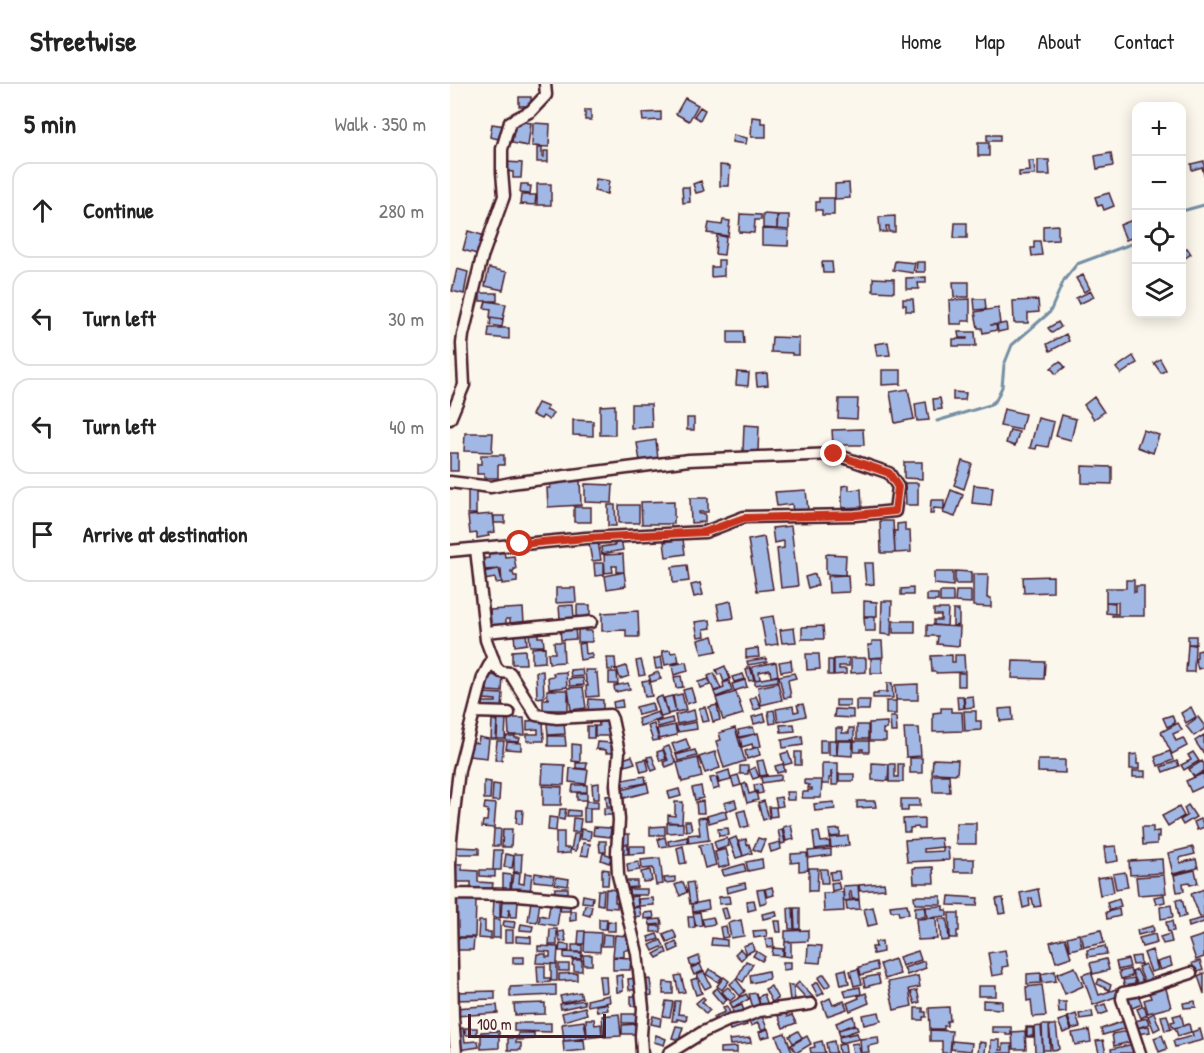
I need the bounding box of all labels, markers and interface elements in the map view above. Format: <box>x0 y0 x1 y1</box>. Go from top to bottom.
text: Streetwise <box>30 22 136 60</box>
text: Home <box>901 27 942 56</box>
text: Map <box>975 27 1005 56</box>
text: About <box>1038 27 1081 56</box>
text: Contact <box>1114 27 1174 56</box>
map controls <box>1132 102 1186 318</box>
button: + <box>1132 102 1186 156</box>
text: 5 min <box>24 106 76 141</box>
text: Walk · 350 m <box>334 110 426 137</box>
button: − <box>1132 156 1186 210</box>
icon: ahead <box>26 194 59 227</box>
text: Continue <box>83 195 154 225</box>
text: 280 m <box>379 197 424 224</box>
button: locate <box>1132 210 1186 264</box>
button: layers <box>1132 264 1186 318</box>
icon: left <box>26 302 59 335</box>
text: Turn left <box>83 303 156 333</box>
text: 30 m <box>388 305 424 332</box>
icon: left <box>26 410 59 443</box>
text: Turn left <box>83 411 156 441</box>
text: 40 m <box>389 413 424 440</box>
route end <box>820 440 846 466</box>
icon: arrive <box>26 518 59 551</box>
text: Arrive at destination <box>83 519 248 549</box>
route start <box>506 530 532 556</box>
scale bar <box>468 1011 606 1038</box>
text: 100 m <box>477 1013 512 1035</box>

